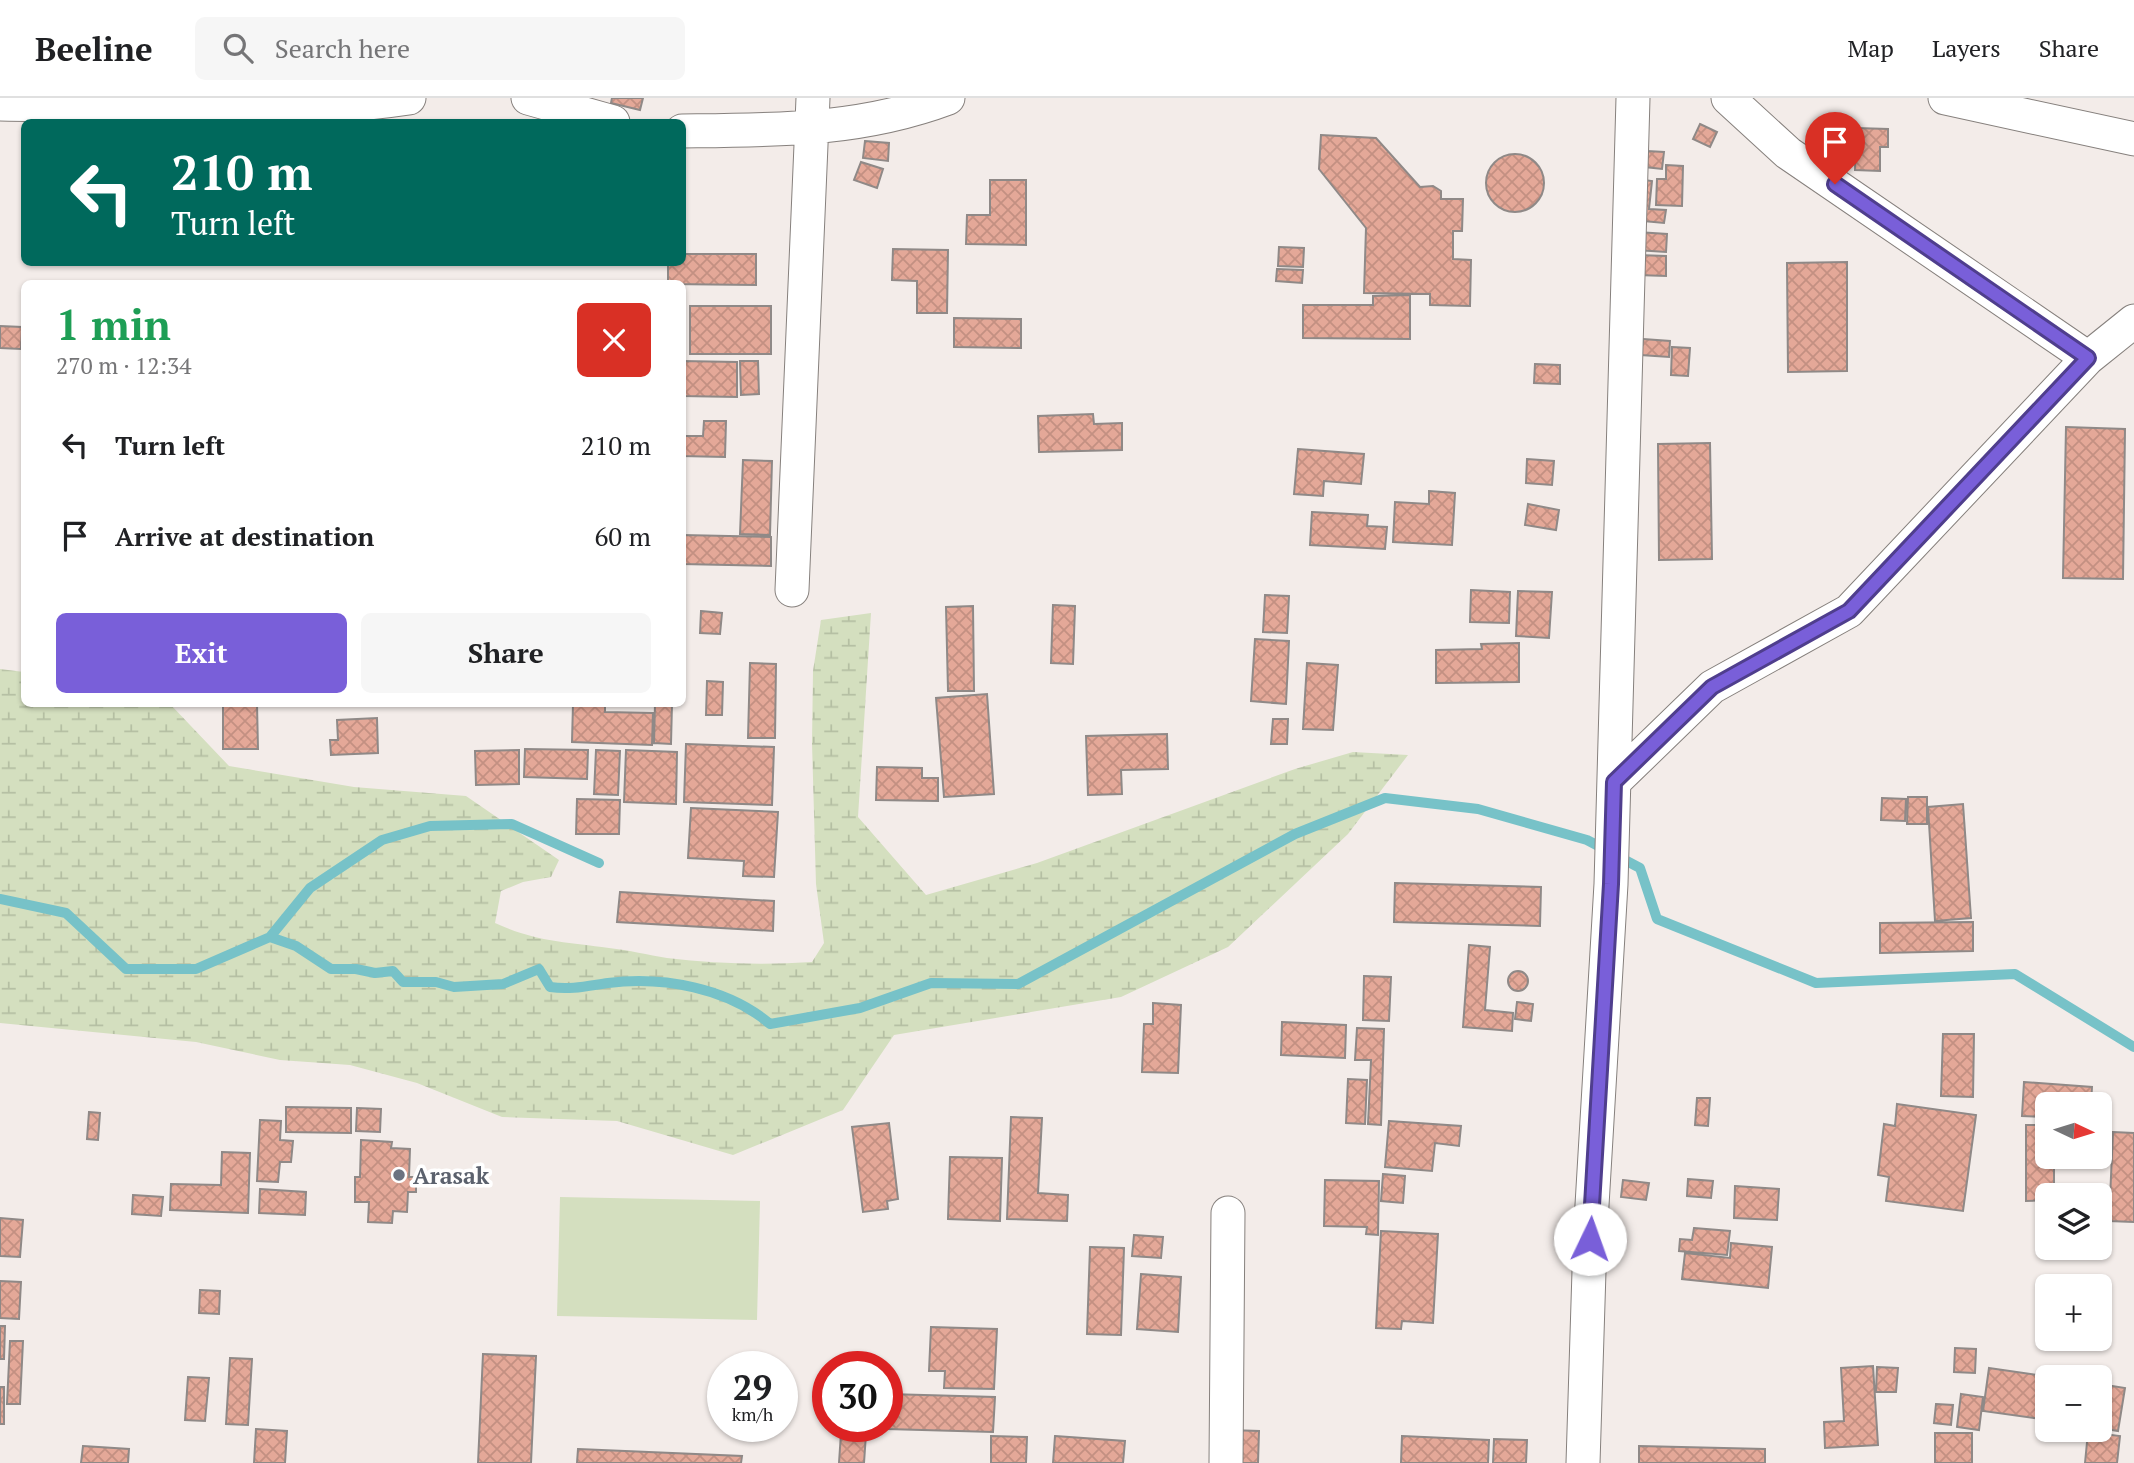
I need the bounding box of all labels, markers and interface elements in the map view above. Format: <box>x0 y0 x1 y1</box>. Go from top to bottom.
search box <box>195 17 685 80</box>
text: Beeline <box>35 27 153 70</box>
icon: search <box>219 29 257 67</box>
text: Search here <box>275 31 410 65</box>
text: Map <box>1847 32 1894 64</box>
text: Layers <box>1932 32 2001 64</box>
text: Share <box>2039 32 2099 64</box>
pin <box>1805 112 1865 184</box>
icon: arrive <box>1816 123 1854 161</box>
text: 210 m <box>171 139 313 204</box>
icon: left <box>56 147 147 238</box>
text: Turn left <box>171 202 295 244</box>
text: 1 min <box>56 296 171 352</box>
button: close <box>577 303 651 377</box>
text: 270 m · 12:34 <box>56 350 191 381</box>
icon: left <box>56 426 94 464</box>
text: Turn left <box>115 428 225 462</box>
text: 210 m <box>581 428 651 462</box>
icon: arrive <box>56 517 94 555</box>
text: Arrive at destination <box>115 519 374 553</box>
text: 60 m <box>595 519 651 553</box>
button: Exit <box>56 613 347 693</box>
button: Share <box>361 613 651 693</box>
north arrow <box>2035 1092 2112 1169</box>
map controls <box>2035 1092 2112 1442</box>
place label: Arasak <box>413 1160 490 1191</box>
marker: Arasak <box>391 1167 407 1183</box>
button: layers <box>2035 1183 2112 1260</box>
position arrow <box>1553 1202 1627 1276</box>
button: + <box>2035 1274 2112 1351</box>
speed limit sign: 30 <box>812 1351 903 1442</box>
text: 29 <box>733 1364 772 1410</box>
button: − <box>2035 1365 2112 1442</box>
text: km/h <box>732 1402 773 1426</box>

